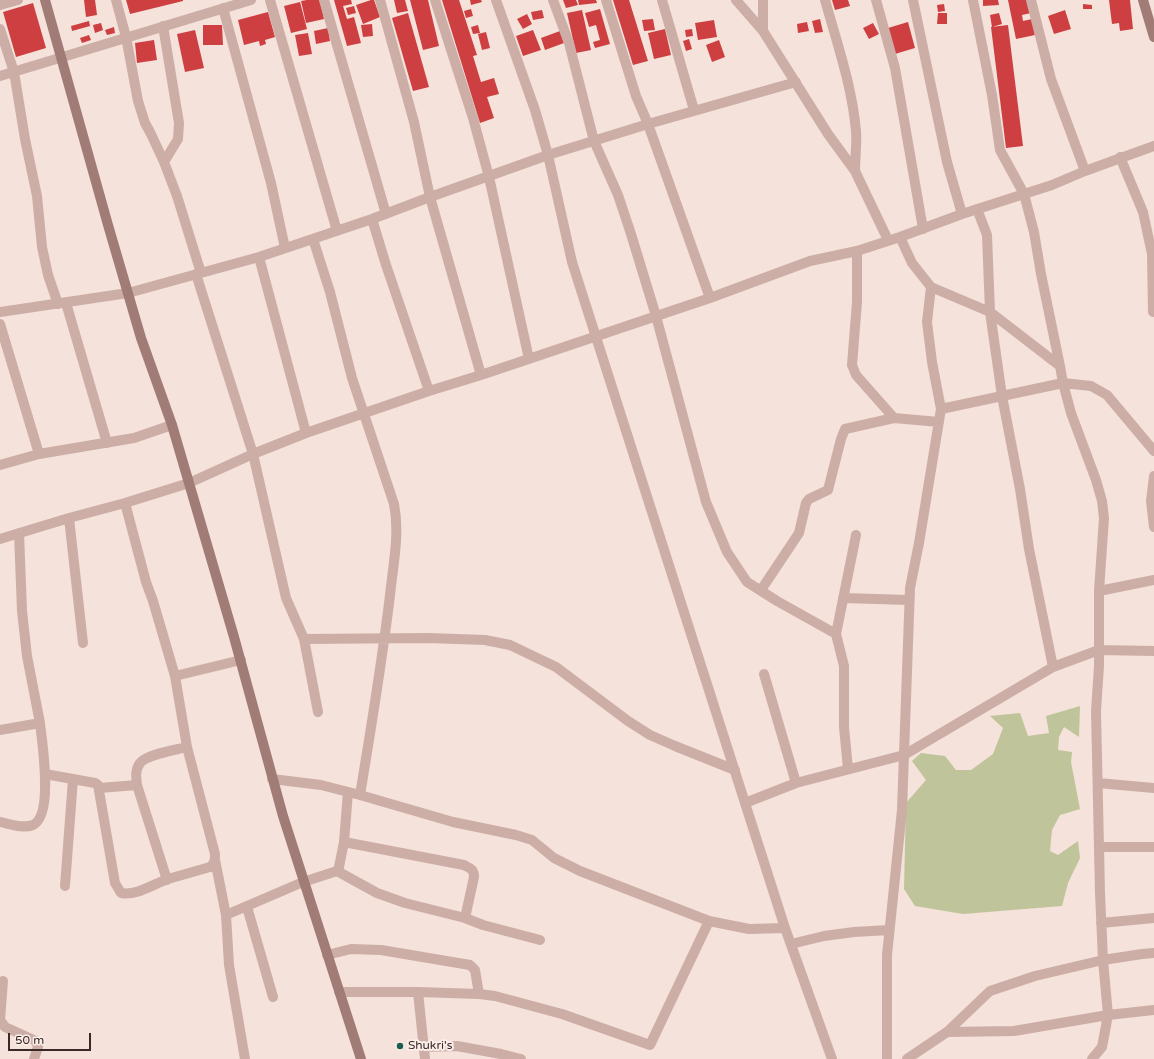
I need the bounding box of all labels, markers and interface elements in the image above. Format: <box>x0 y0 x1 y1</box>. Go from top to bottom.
scale bar <box>10 1025 93 1051</box>
text: 50 m <box>15 1033 44 1047</box>
place label: Shukri's <box>408 1039 452 1053</box>
marker: Shukri's <box>395 1041 405 1051</box>

